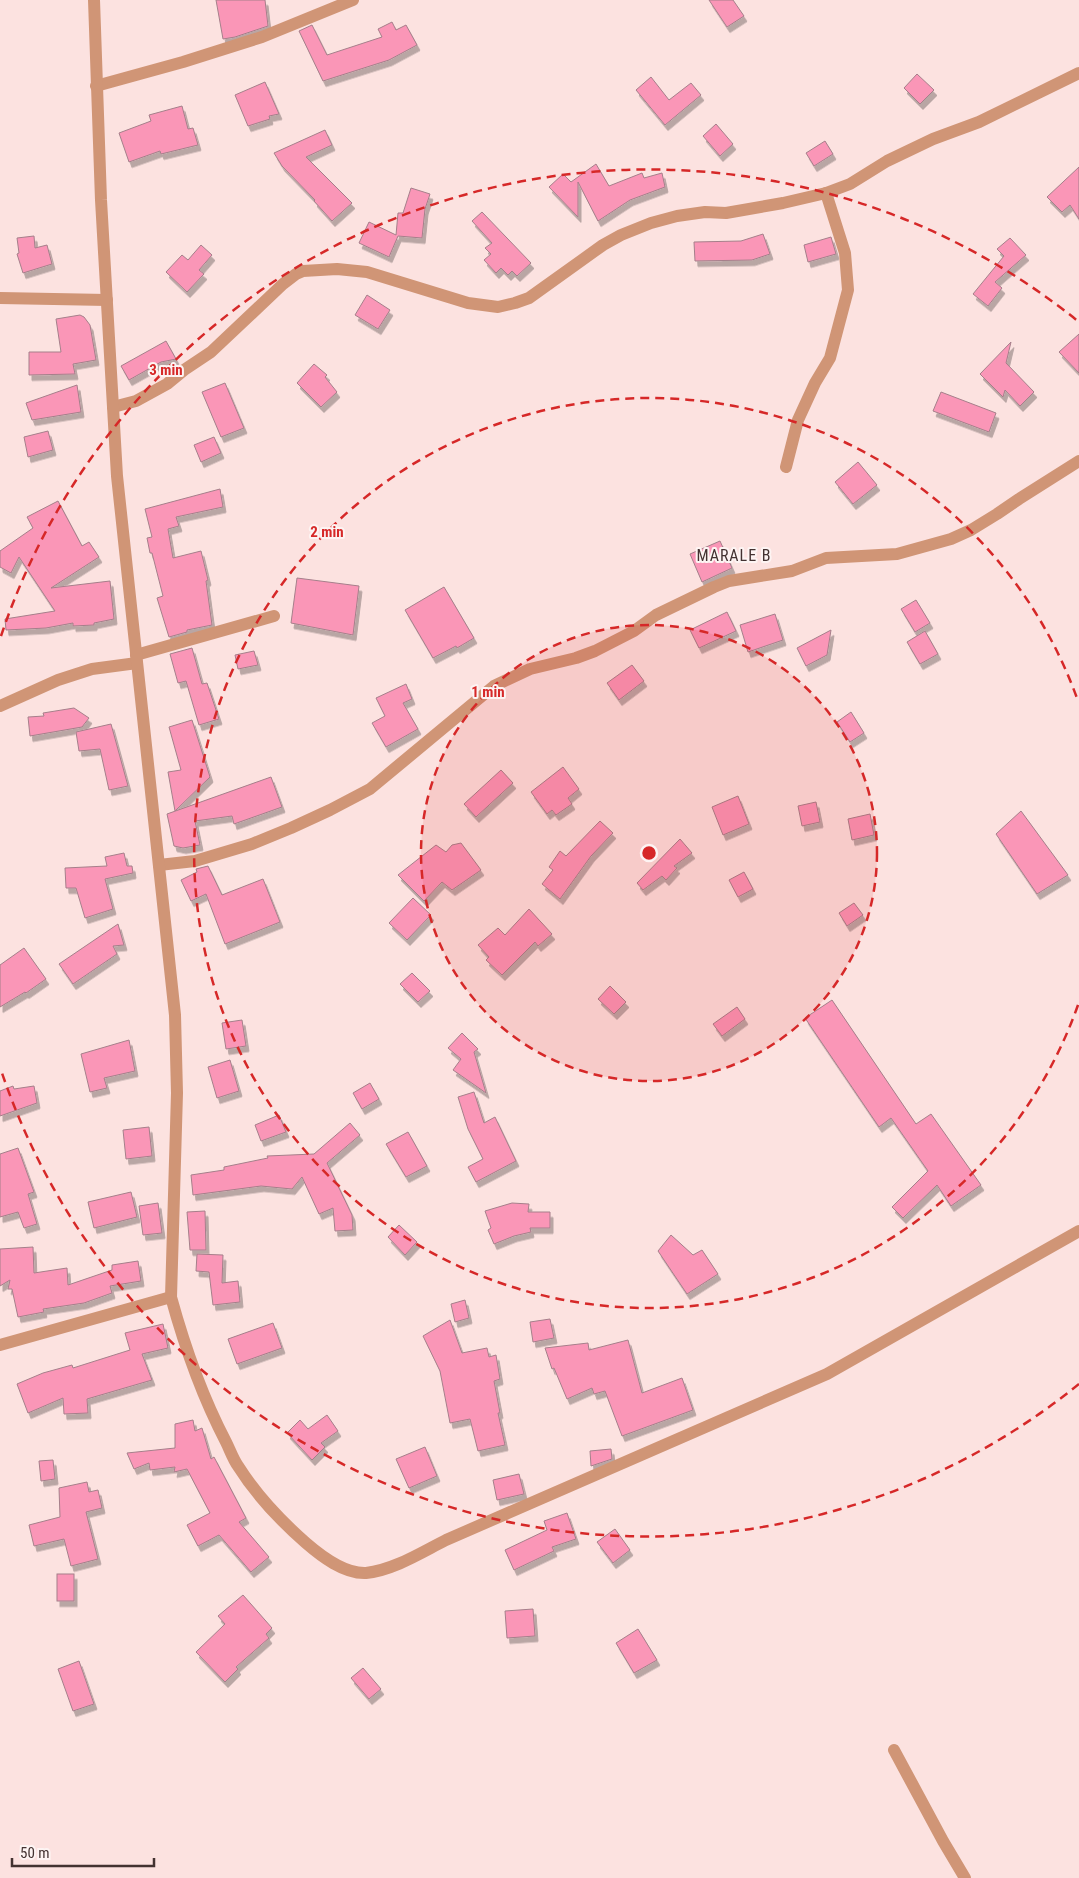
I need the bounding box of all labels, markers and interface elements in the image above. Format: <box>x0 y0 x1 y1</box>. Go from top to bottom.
text: 3 min <box>149 361 183 379</box>
text: 2 min <box>310 523 344 541</box>
district label: MARALE B <box>696 546 772 565</box>
text: 1 min <box>471 683 505 701</box>
centre of rings <box>640 844 658 862</box>
scale bar <box>12 1836 155 1868</box>
text: 50 m <box>20 1844 50 1862</box>

